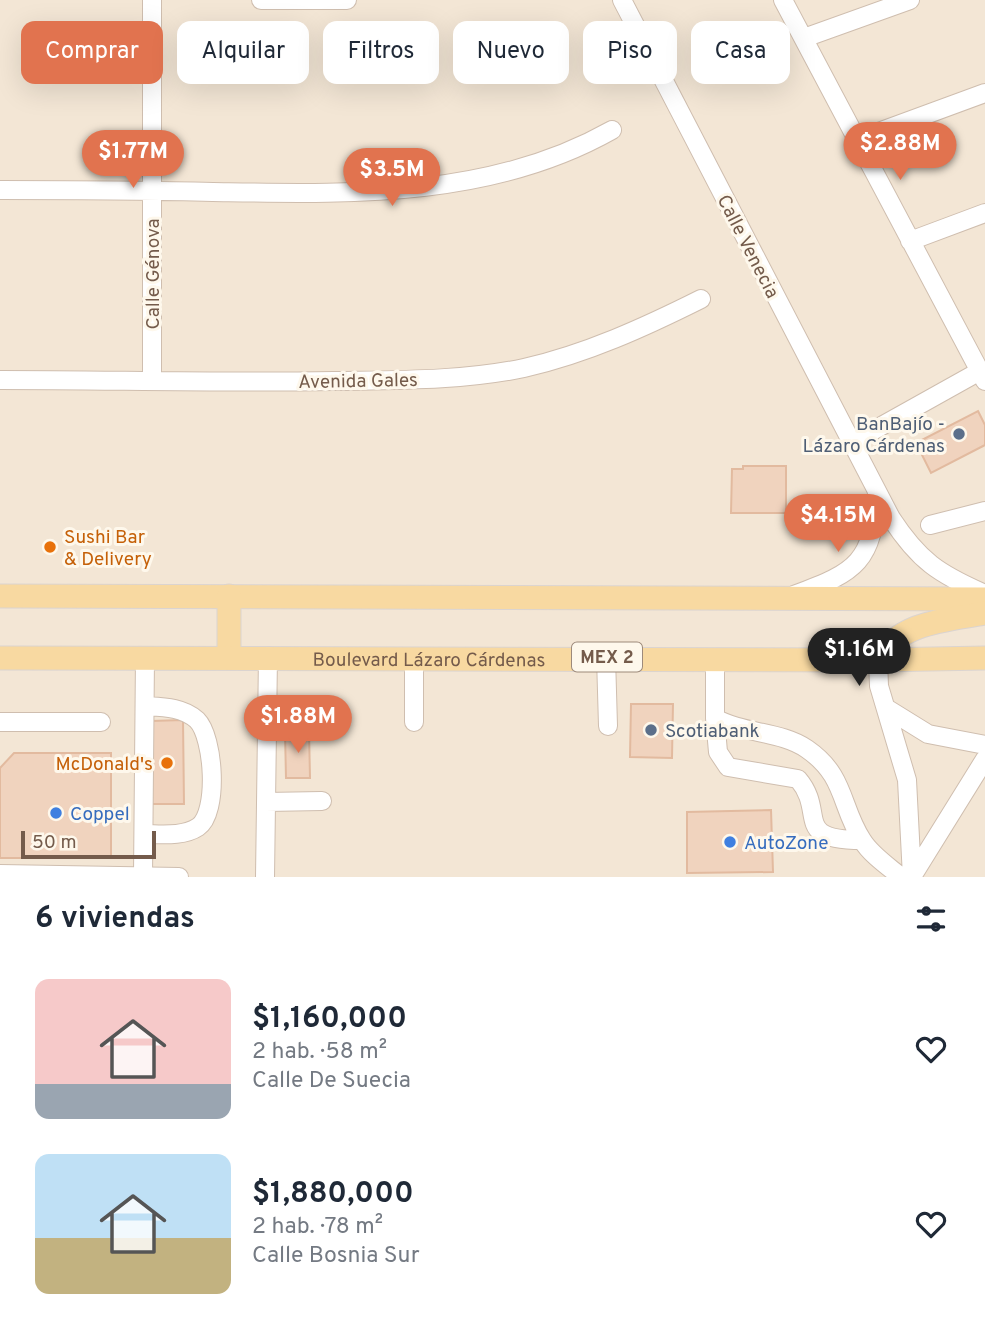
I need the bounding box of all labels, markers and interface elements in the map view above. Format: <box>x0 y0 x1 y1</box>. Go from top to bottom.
chip: Comprar <box>21 21 163 84</box>
chip: Alquilar <box>177 21 309 84</box>
chip: Filtros <box>323 21 439 84</box>
chip: Nuevo <box>453 21 569 84</box>
chip: Piso <box>583 21 677 84</box>
chip: Casa <box>691 21 790 84</box>
pin: $2.88M <box>843 122 957 182</box>
pin: $1.77M <box>76 130 190 190</box>
text: $2.88M <box>860 130 941 159</box>
text: $1.77M <box>98 138 168 167</box>
pin: $3.5M <box>343 148 441 208</box>
text: $3.5M <box>359 156 425 185</box>
street label: Calle Venecia <box>711 191 784 303</box>
street label: Calle Génova <box>142 218 166 330</box>
street label: Avenida Gales <box>298 369 418 395</box>
place label: BanBajío - Lázaro Cárdenas <box>803 413 945 459</box>
marker: BanBajío - Lázaro Cárdenas <box>951 426 967 442</box>
pin: $4.15M <box>781 494 895 554</box>
text: $4.15M <box>800 502 876 531</box>
place label: Sushi Bar & Delivery <box>64 526 152 572</box>
marker: Sushi Bar & Delivery <box>42 539 58 555</box>
pin: $1.16M <box>802 628 916 688</box>
text: $1.16M <box>824 636 894 665</box>
road number: MEX 2 <box>572 642 642 672</box>
street label: Boulevard Lázaro Cárdenas <box>312 649 546 673</box>
pin: $1.88M <box>241 696 355 755</box>
text: $1.88M <box>260 703 336 732</box>
place label: Scotiabank <box>665 720 760 744</box>
marker: Scotiabank <box>643 722 659 738</box>
place label: McDonald's <box>55 753 153 777</box>
marker: McDonald's <box>159 755 175 771</box>
place label: Coppel <box>70 803 130 827</box>
marker: Coppel <box>48 805 64 821</box>
scale bar <box>21 828 156 860</box>
text: 50 m <box>32 831 77 855</box>
place label: AutoZone <box>744 832 828 856</box>
marker: AutoZone <box>722 834 738 850</box>
icon: filters <box>912 900 950 938</box>
text: 6 viviendas <box>35 901 195 938</box>
text: $1,160,000 <box>252 1001 407 1038</box>
icon: home <box>91 1007 175 1091</box>
icon: heart <box>912 1030 950 1068</box>
text: 2 hab. · 58 m² <box>252 1038 387 1067</box>
text: Calle De Suecia <box>252 1067 411 1096</box>
text: $1,880,000 <box>252 1176 414 1213</box>
icon: home <box>91 1182 175 1266</box>
icon: heart <box>912 1205 950 1243</box>
text: 2 hab. · 78 m² <box>252 1213 383 1242</box>
text: Calle Bosnia Sur <box>252 1242 420 1271</box>

